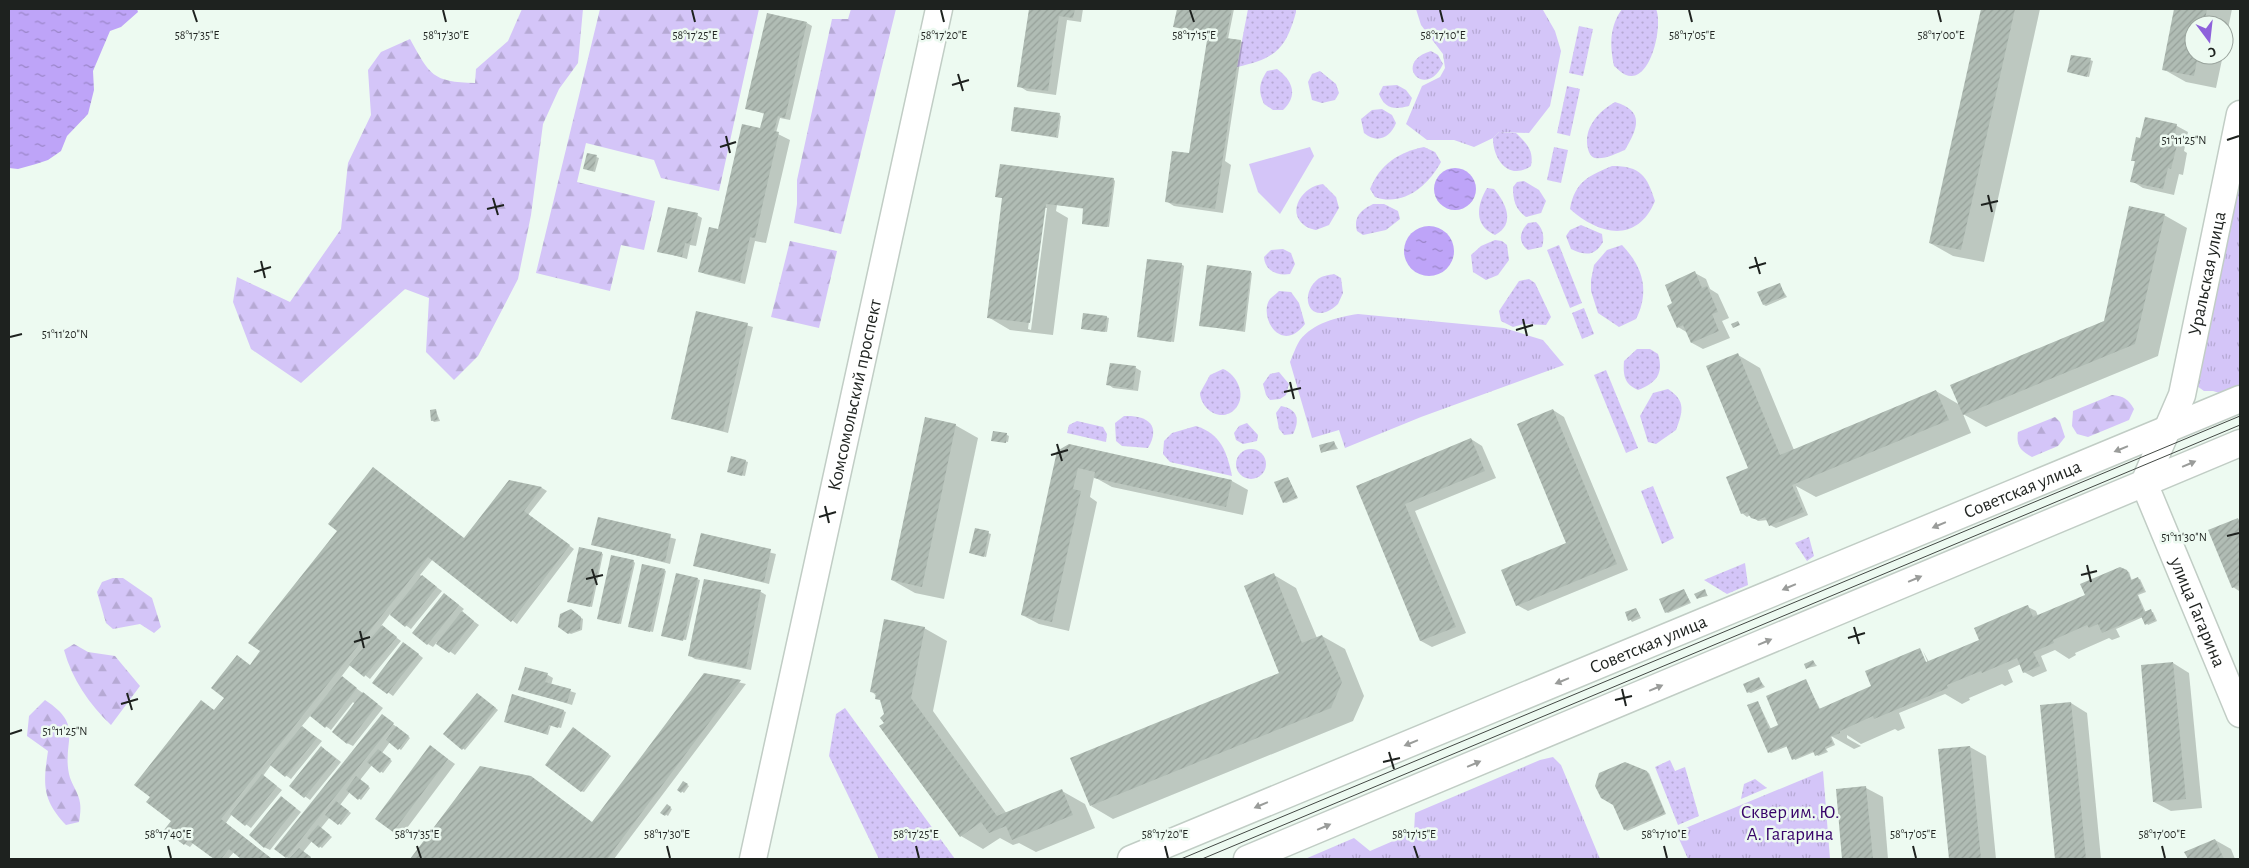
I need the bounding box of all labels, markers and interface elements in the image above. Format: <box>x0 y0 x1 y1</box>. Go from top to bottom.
north arrow <box>2184 15 2234 65</box>
text: 58°17'35"E <box>175 29 219 41</box>
text: 58°17'30"E <box>423 29 469 41</box>
text: 58°17'25"E <box>673 29 718 41</box>
text: 58°17'20"E <box>921 29 967 41</box>
text: 58°17'15"E <box>1172 29 1216 41</box>
text: 58°17'10"E <box>1421 29 1466 41</box>
text: 58°17'05"E <box>1669 29 1715 41</box>
text: 58°17'00"E <box>1917 29 1965 41</box>
text: С <box>2206 44 2218 59</box>
text: 51°11'25"N <box>2162 134 2206 146</box>
street label: Уральская улица <box>2185 209 2229 337</box>
street label: Комсомольский проспект <box>824 297 885 492</box>
text: 51°11'20"N <box>42 328 88 340</box>
one-way arrow <box>2113 445 2128 453</box>
street label: Советская улица <box>1961 456 2084 522</box>
one-way arrow <box>2181 460 2196 468</box>
one-way arrow <box>1932 521 1946 529</box>
text: 51°11'30"N <box>2161 531 2207 543</box>
street label: улица Гагарина <box>2166 554 2229 670</box>
one-way arrow <box>1908 574 1922 582</box>
one-way arrow <box>1782 583 1796 591</box>
street label: Советская улица <box>1587 612 1710 677</box>
one-way arrow <box>1758 637 1772 645</box>
one-way arrow <box>1554 678 1569 685</box>
one-way arrow <box>1649 683 1663 691</box>
text: 51°11'25"N <box>43 725 87 737</box>
one-way arrow <box>1403 739 1418 747</box>
one-way arrow <box>1467 760 1482 768</box>
one-way arrow <box>1254 802 1268 810</box>
park label: Сквер им. Ю. А. Гагарина <box>1741 803 1839 844</box>
one-way arrow <box>1317 823 1332 831</box>
text: 58°17'40"E <box>145 828 192 840</box>
text: 58°17'35"E <box>395 828 439 840</box>
text: 58°17'30"E <box>644 828 690 840</box>
text: 58°17'25"E <box>894 828 939 840</box>
text: 58°17'20"E <box>1142 828 1188 840</box>
text: 58°17'15"E <box>1392 828 1436 840</box>
text: 58°17'10"E <box>1642 828 1687 840</box>
text: 58°17'05"E <box>1890 828 1936 840</box>
text: 58°17'00"E <box>2138 828 2186 840</box>

